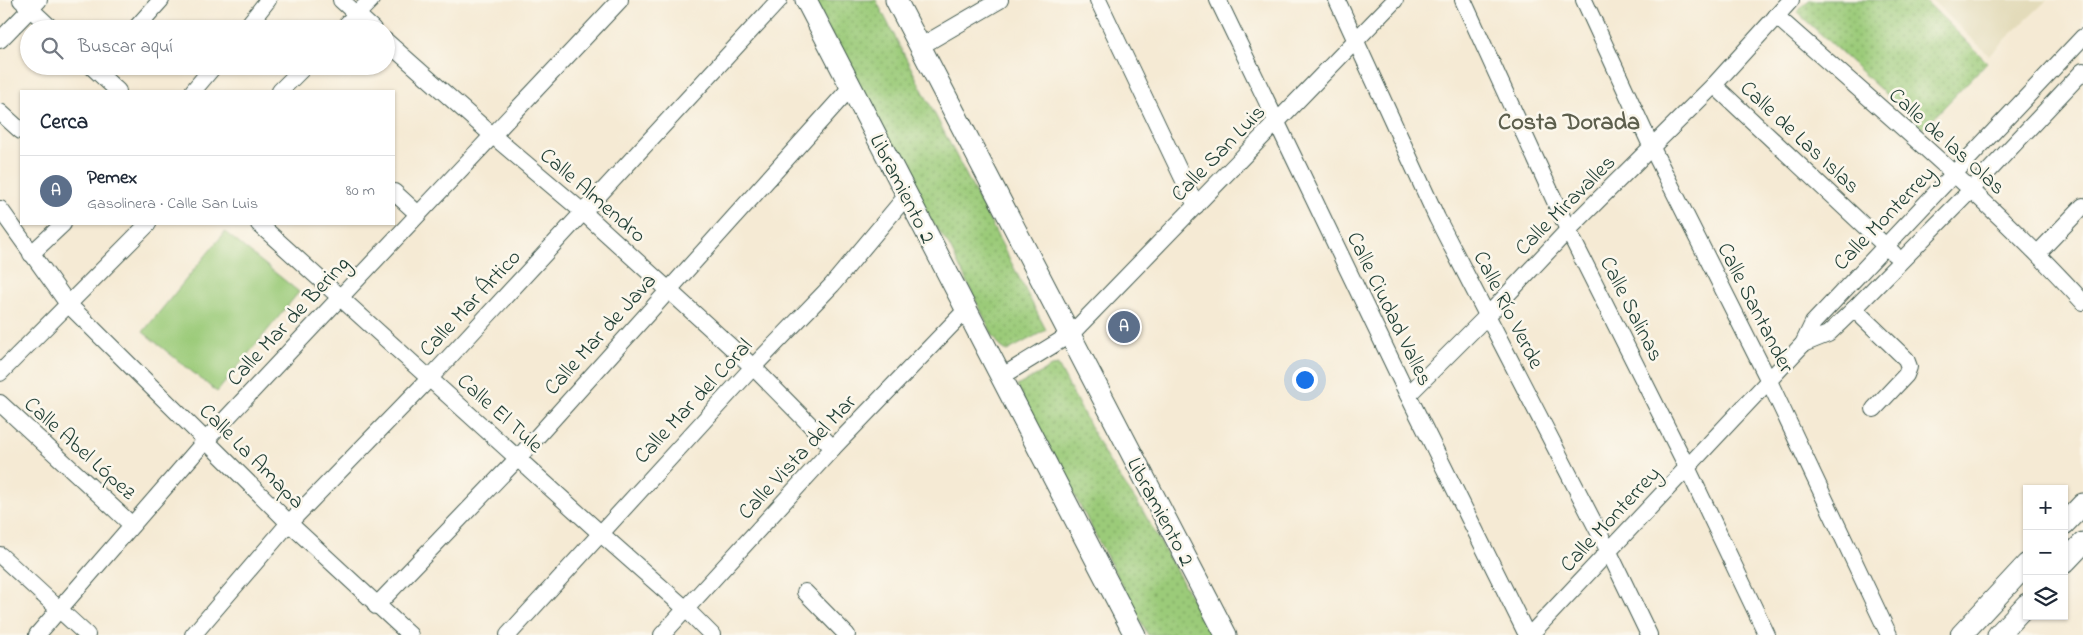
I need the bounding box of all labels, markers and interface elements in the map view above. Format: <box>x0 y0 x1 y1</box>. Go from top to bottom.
search box <box>20 20 395 75</box>
icon: search <box>38 34 66 62</box>
text: Buscar aquí <box>78 34 173 61</box>
street label: Calle de Las Islas <box>1732 74 1866 203</box>
street label: Calle de las Olas <box>1880 81 2012 204</box>
street label: Calle San Luis <box>1164 98 1274 210</box>
district label: Costa Dorada <box>1498 106 1640 141</box>
text: Cerca <box>40 108 88 138</box>
street label: Libramiento 2 <box>860 129 943 250</box>
street label: Calle Almendro <box>532 141 652 252</box>
street label: Calle Miravalles <box>1508 148 1624 264</box>
street label: Calle Monterrey <box>1827 159 1944 280</box>
text: Pemex <box>87 165 137 192</box>
text: A <box>51 179 61 203</box>
text: 80 m <box>346 179 375 203</box>
text: Gasolinera · Calle San Luis <box>87 192 258 216</box>
street label: Calle Ciudad Valles <box>1337 227 1440 392</box>
street label: Calle Santander <box>1708 238 1801 379</box>
street label: Calle Mar Ártico <box>413 243 530 365</box>
street label: Calle Río Verde <box>1464 246 1551 375</box>
street label: Calle Mar de Bering <box>220 250 359 395</box>
street label: Calle Salinas <box>1590 251 1671 368</box>
street label: Calle Mar de Java <box>537 267 665 403</box>
pin: A <box>1108 308 1140 346</box>
street label: Calle Mar del Coral <box>627 332 761 472</box>
street label: Calle El Tule <box>449 367 549 462</box>
your location <box>1292 367 1318 393</box>
street label: Calle Vista del Mar <box>731 388 865 528</box>
street label: Calle Abel López <box>16 390 143 509</box>
street label: Calle La Amapa <box>191 397 311 517</box>
street label: Libramiento 2 <box>1117 452 1202 573</box>
street label: Calle Monterrey <box>1553 460 1670 581</box>
map controls <box>2023 485 2068 620</box>
button: + <box>2023 485 2068 530</box>
button: − <box>2023 530 2068 575</box>
button: layers <box>2023 575 2068 620</box>

